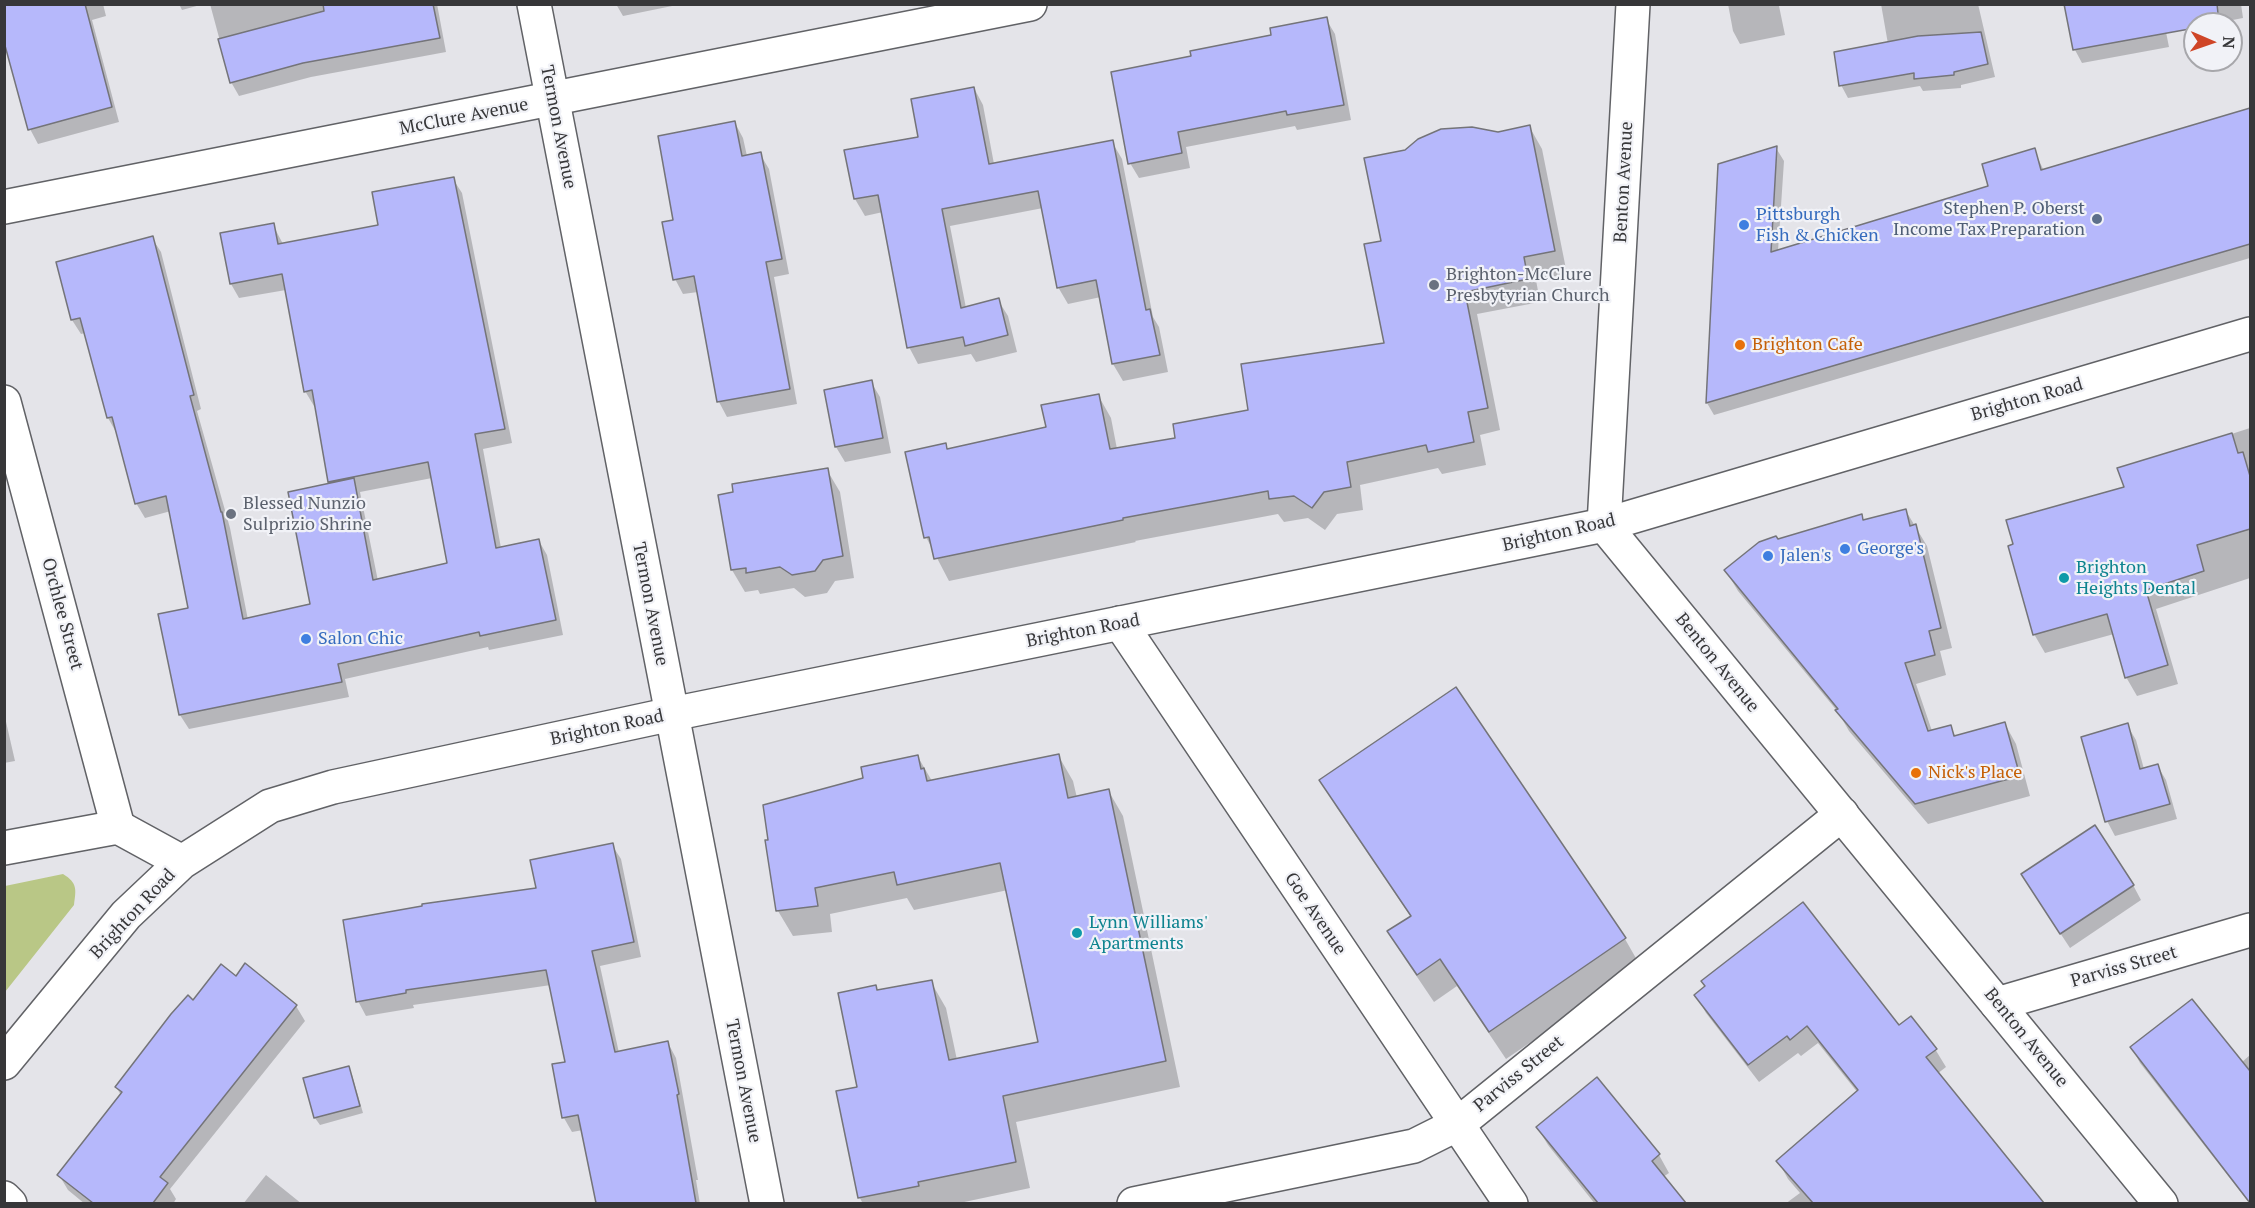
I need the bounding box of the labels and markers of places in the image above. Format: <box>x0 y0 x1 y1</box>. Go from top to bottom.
place label: Stephen P. Oberst Income Tax Preparation <box>1893 198 2085 240</box>
place label: Pittsburgh Fish & Chicken <box>1756 204 1879 246</box>
marker: Stephen P. Oberst Income Tax Preparation <box>2090 212 2104 226</box>
marker: Pittsburgh Fish & Chicken <box>1737 218 1751 232</box>
place label: Brighton-McClure Presbytyrian Church <box>1446 264 1610 306</box>
marker: Brighton-McClure Presbytyrian Church <box>1427 278 1441 292</box>
place label: Brighton Cafe <box>1752 334 1863 356</box>
marker: Brighton Cafe <box>1733 338 1747 352</box>
place label: Blessed Nunzio Sulprizio Shrine <box>243 493 372 536</box>
marker: Blessed Nunzio Sulprizio Shrine <box>224 507 238 521</box>
place label: George's <box>1857 538 1924 560</box>
marker: George's <box>1838 542 1852 556</box>
place label: Jalen's <box>1780 545 1832 567</box>
marker: Jalen's <box>1761 549 1775 563</box>
place label: Brighton Heights Dental <box>2076 557 2196 600</box>
marker: Brighton Heights Dental <box>2057 571 2071 585</box>
place label: Salon Chic <box>318 628 403 650</box>
marker: Salon Chic <box>299 632 313 646</box>
place label: Nick's Place <box>1928 762 2022 784</box>
marker: Nick's Place <box>1909 766 1923 780</box>
place label: Lynn Williams' Apartments <box>1089 912 1208 954</box>
marker: Lynn Williams' Apartments <box>1070 926 1084 940</box>

